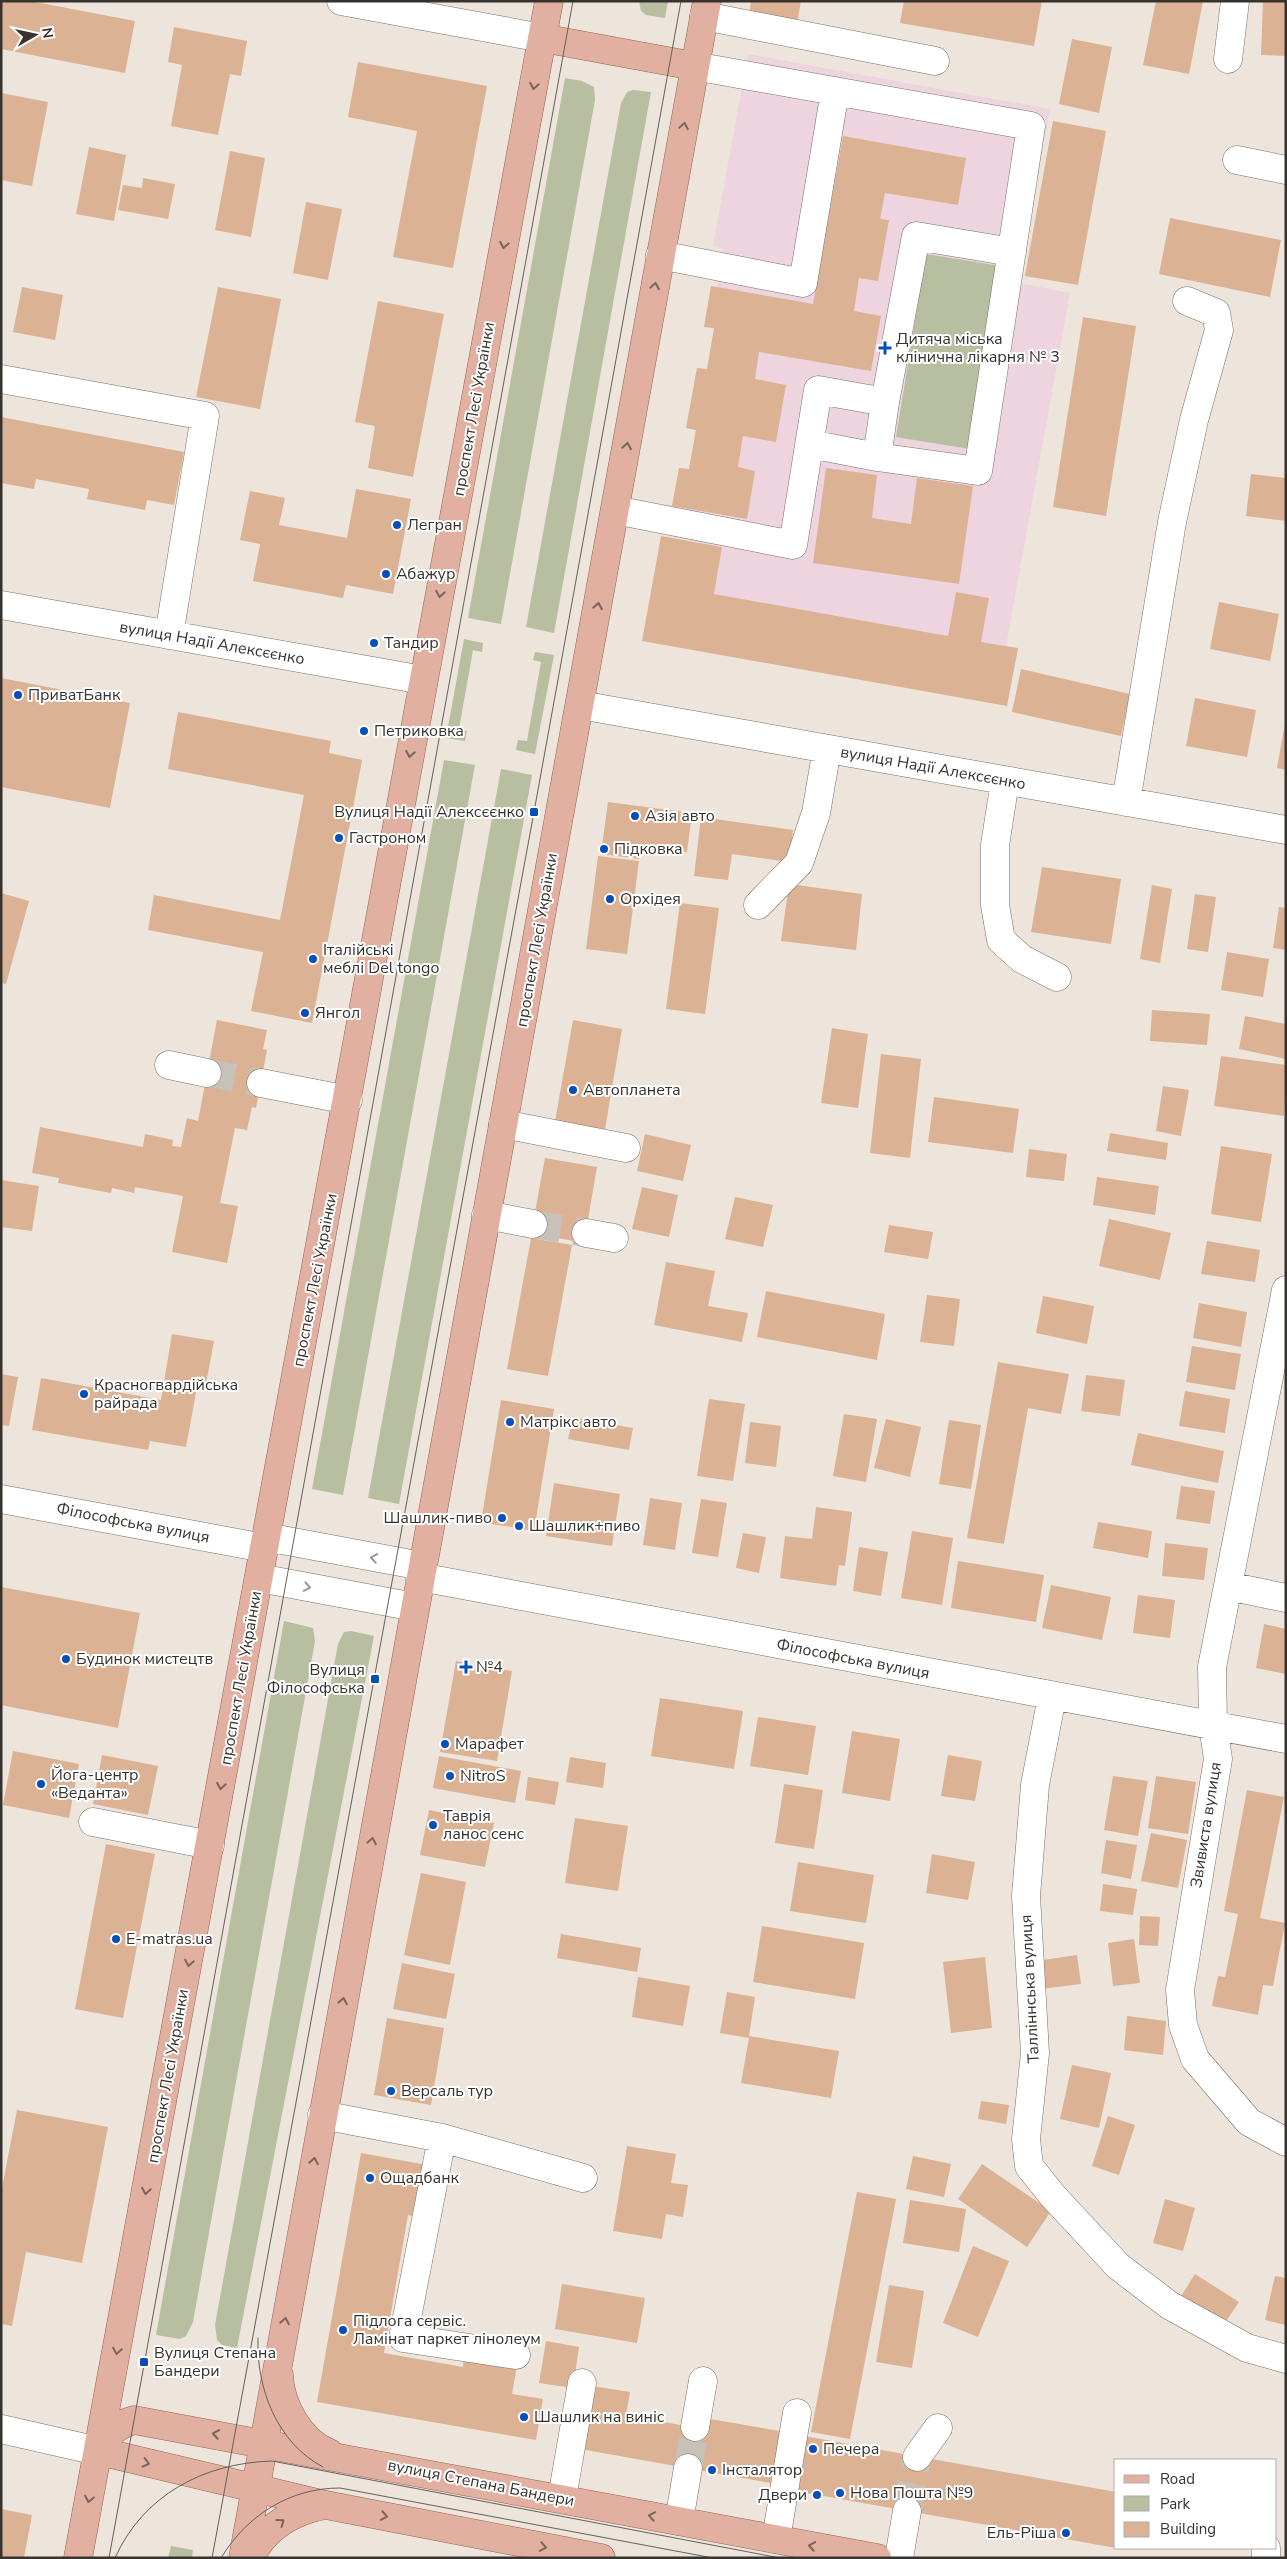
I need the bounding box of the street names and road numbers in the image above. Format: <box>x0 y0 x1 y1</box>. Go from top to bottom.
street label: проспект Лесі Українки <box>448 320 500 498</box>
street label: вулиця Надії Алексєєнко <box>118 616 306 670</box>
street label: вулиця Надії Алексєєнко <box>839 741 1027 795</box>
street label: проспект Лесі Українки <box>511 851 563 1029</box>
street label: проспект Лесі Українки <box>287 1191 343 1369</box>
street label: Філософська вулиця <box>54 1497 212 1549</box>
street label: проспект Лесі Українки <box>215 1589 267 1767</box>
street label: Філософська вулиця <box>774 1633 932 1685</box>
street label: Звивиста вулиця <box>1185 1760 1227 1890</box>
street label: Талліннська вулиця <box>1015 1914 1045 2064</box>
street label: проспект Лесі Українки <box>142 1987 194 2165</box>
street label: вулиця Степана Бандери <box>386 2454 576 2512</box>

